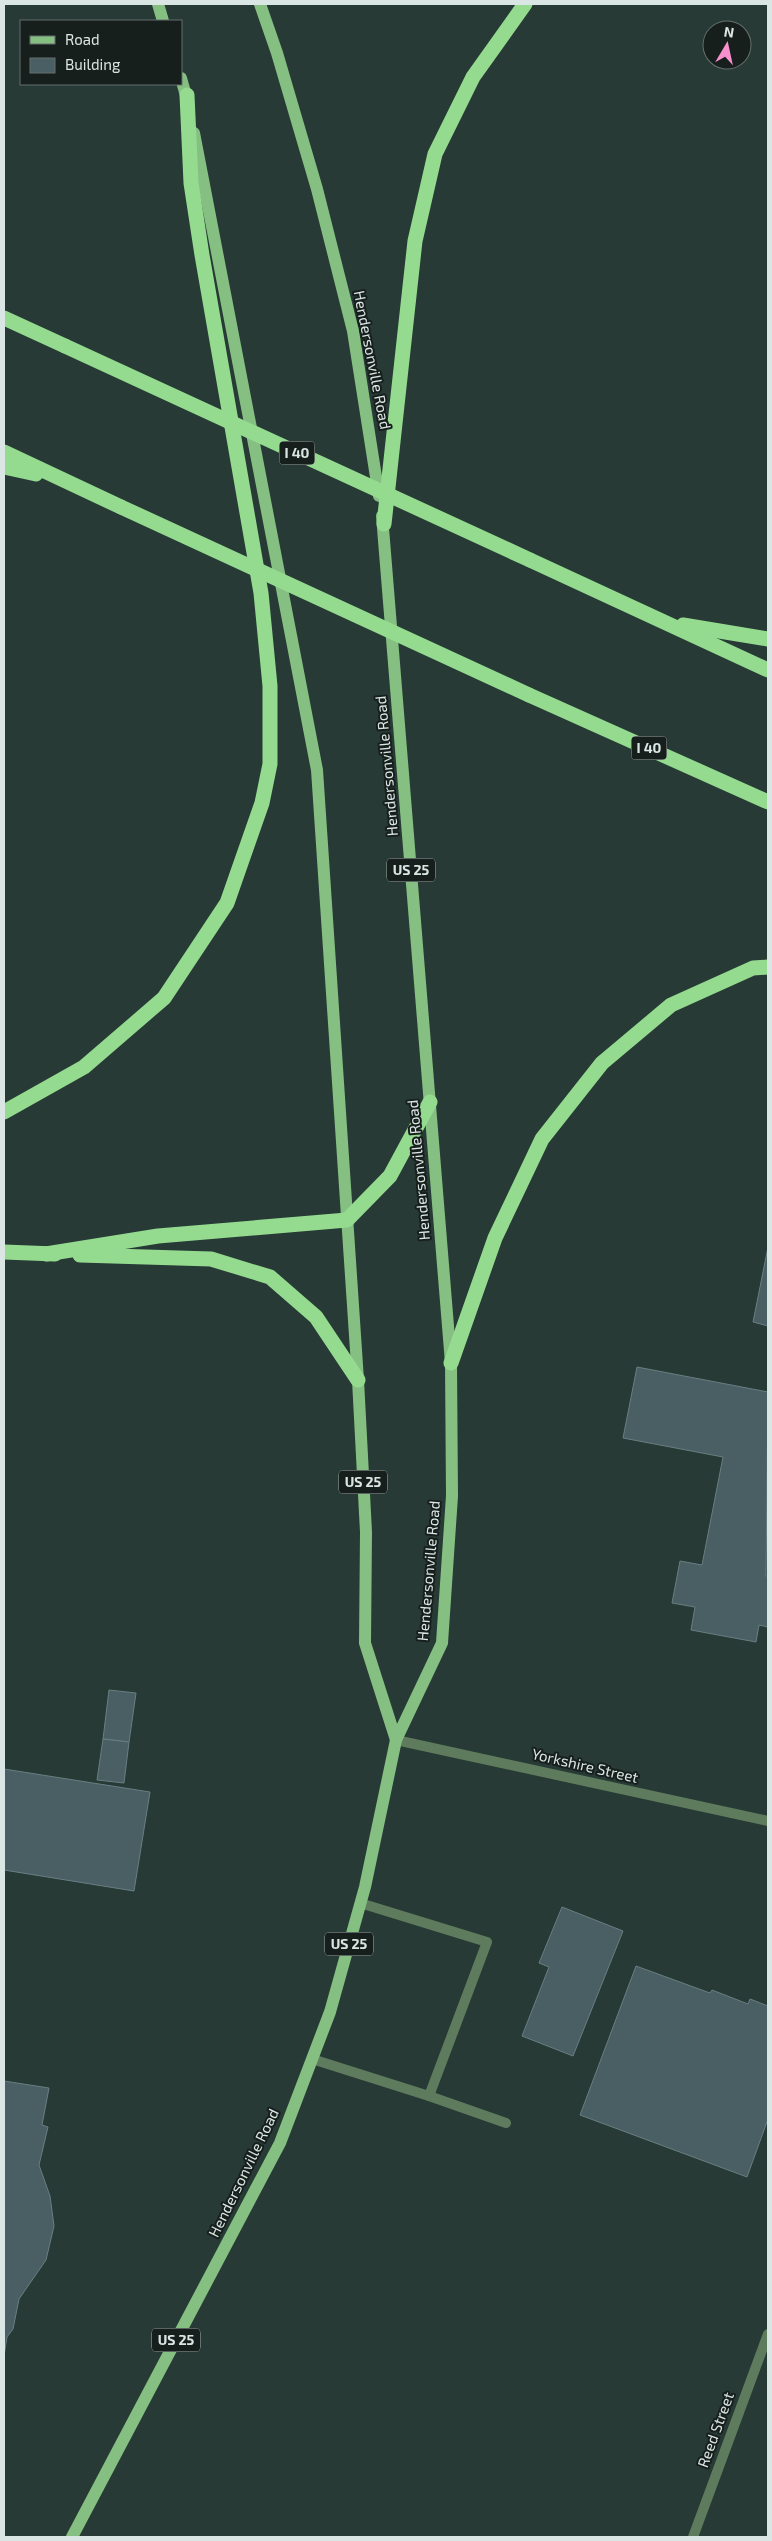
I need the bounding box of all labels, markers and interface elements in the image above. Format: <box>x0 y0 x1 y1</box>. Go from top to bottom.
legend <box>20 20 182 85</box>
north arrow <box>702 20 752 70</box>
text: N <box>723 22 735 41</box>
text: Road <box>65 30 100 48</box>
text: Building <box>65 55 121 73</box>
street label: Hendersonville Road <box>351 289 395 431</box>
road number: I 40 <box>280 442 314 464</box>
street label: Hendersonville Road <box>371 695 401 837</box>
road number: I 40 <box>632 736 666 760</box>
road number: US 25 <box>387 858 435 882</box>
street label: Hendersonville Road <box>403 1099 433 1241</box>
road number: US 25 <box>339 1470 387 1494</box>
street label: Hendersonville Road <box>413 1500 443 1642</box>
street label: Yorkshire Street <box>530 1744 640 1786</box>
road number: US 25 <box>325 1932 373 1956</box>
street label: Hendersonville Road <box>204 2105 282 2240</box>
road number: US 25 <box>152 2328 200 2352</box>
street label: Reed Street <box>693 2389 737 2470</box>

